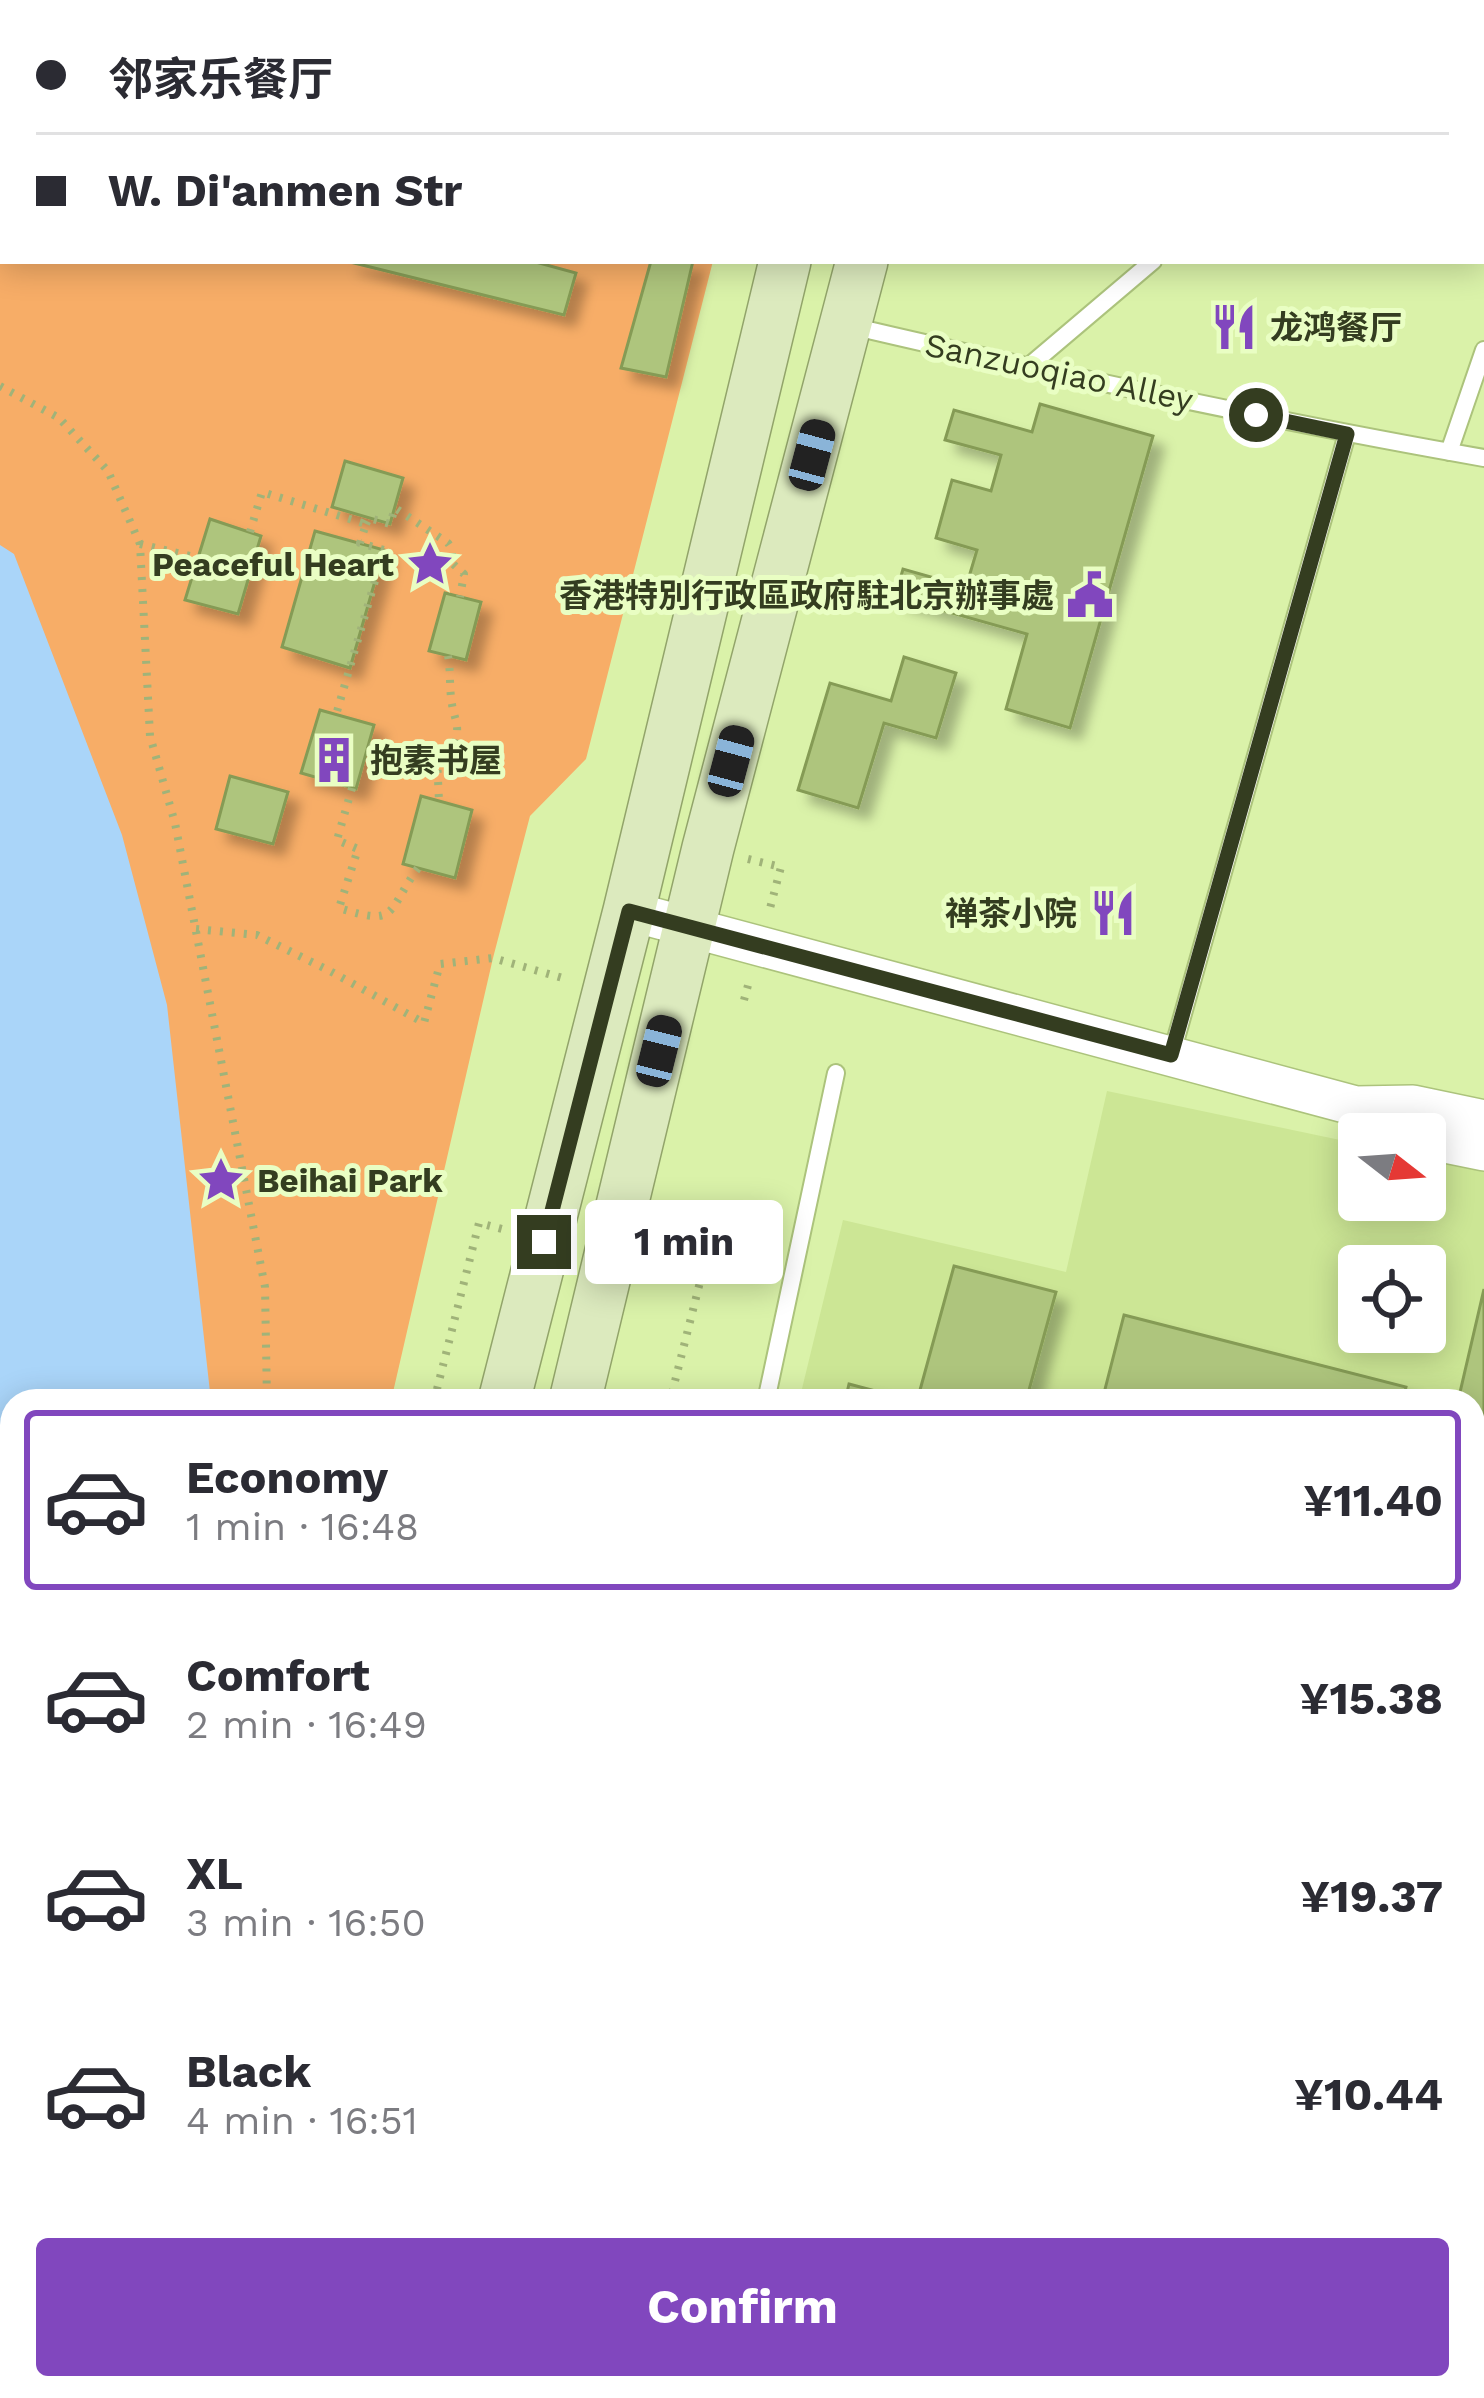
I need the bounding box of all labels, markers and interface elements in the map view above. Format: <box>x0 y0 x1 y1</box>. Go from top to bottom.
text: 邻家乐餐厅 <box>108 53 333 106</box>
text: W. Di'anmen Str <box>108 164 462 217</box>
restaurant icon: 龙鸿餐厅 <box>1209 302 1259 352</box>
place label: 龙鸿餐厅 <box>1270 308 1402 347</box>
street label: Sanzuoqiao Alley <box>921 325 1197 419</box>
route start <box>1229 388 1283 442</box>
car <box>785 416 839 494</box>
place icon: Peaceful Heart <box>405 539 455 589</box>
place label: Peaceful Heart <box>152 545 395 584</box>
public building icon: 香港特別行政區政府駐北京辦事處 <box>1065 570 1115 620</box>
place label: 香港特別行政區政府駐北京辦事處 <box>559 576 1054 615</box>
car <box>704 722 758 800</box>
building icon: 抱素书屋 <box>309 735 359 785</box>
place label: 抱素书屋 <box>370 741 502 780</box>
restaurant icon: 禅茶小院 <box>1088 888 1138 938</box>
place label: 禅茶小院 <box>945 894 1077 933</box>
car <box>633 1012 685 1090</box>
north arrow <box>1338 1113 1446 1221</box>
map controls <box>1338 1113 1446 1353</box>
place icon: Beihai Park <box>196 1155 246 1205</box>
place label: Beihai Park <box>257 1161 443 1200</box>
callout: 1 min <box>586 1200 784 1284</box>
route end <box>517 1215 571 1269</box>
text: 1 min <box>634 1219 734 1264</box>
button: locate <box>1338 1245 1446 1353</box>
icon: car <box>42 1446 150 1554</box>
text: Economy <box>186 1451 388 1504</box>
text: ¥11.40 <box>1303 1474 1443 1527</box>
text: 1 min · 16:48 <box>186 1504 419 1549</box>
icon: car <box>42 1644 150 1752</box>
text: Comfort <box>186 1649 370 1702</box>
text: ¥15.38 <box>1299 1672 1443 1725</box>
text: 2 min · 16:49 <box>186 1702 427 1747</box>
icon: car <box>42 1842 150 1950</box>
text: XL <box>186 1847 243 1900</box>
text: ¥19.37 <box>1300 1870 1443 1923</box>
text: 3 min · 16:50 <box>186 1900 426 1945</box>
icon: car <box>42 2040 150 2148</box>
text: Black <box>186 2045 311 2098</box>
text: ¥10.44 <box>1294 2068 1443 2121</box>
text: 4 min · 16:51 <box>186 2098 418 2143</box>
button: Confirm <box>36 2238 1449 2376</box>

